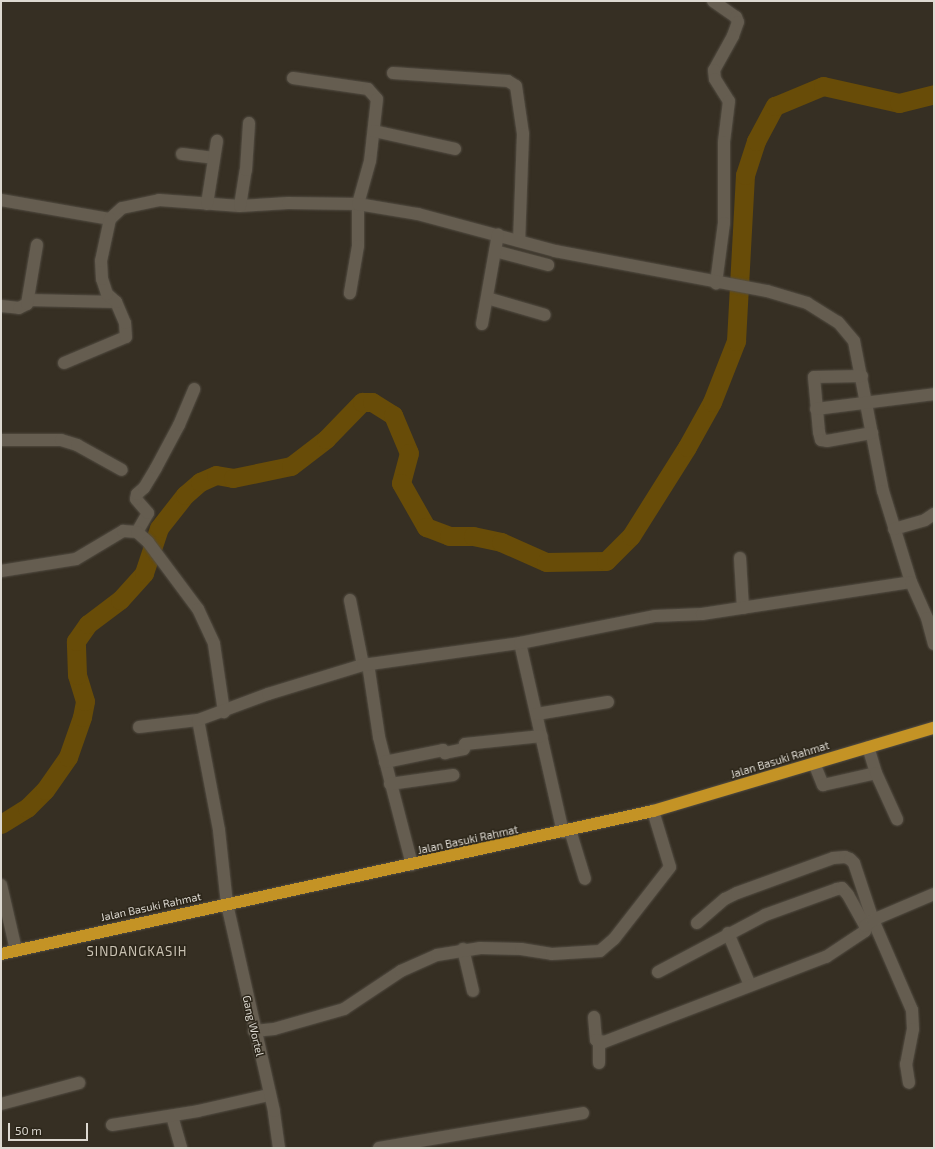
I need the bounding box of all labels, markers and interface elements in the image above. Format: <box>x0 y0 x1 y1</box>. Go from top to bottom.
street label: Jalan Basuki Rahmat <box>729 739 831 781</box>
street label: Jalan Basuki Rahmat <box>416 823 520 857</box>
street label: Jalan Basuki Rahmat <box>99 890 203 924</box>
district label: SINDANGKASIH <box>86 943 188 959</box>
street label: Gang Wortel <box>240 994 266 1058</box>
scale bar <box>10 1115 90 1141</box>
text: 50 m <box>15 1123 42 1137</box>

